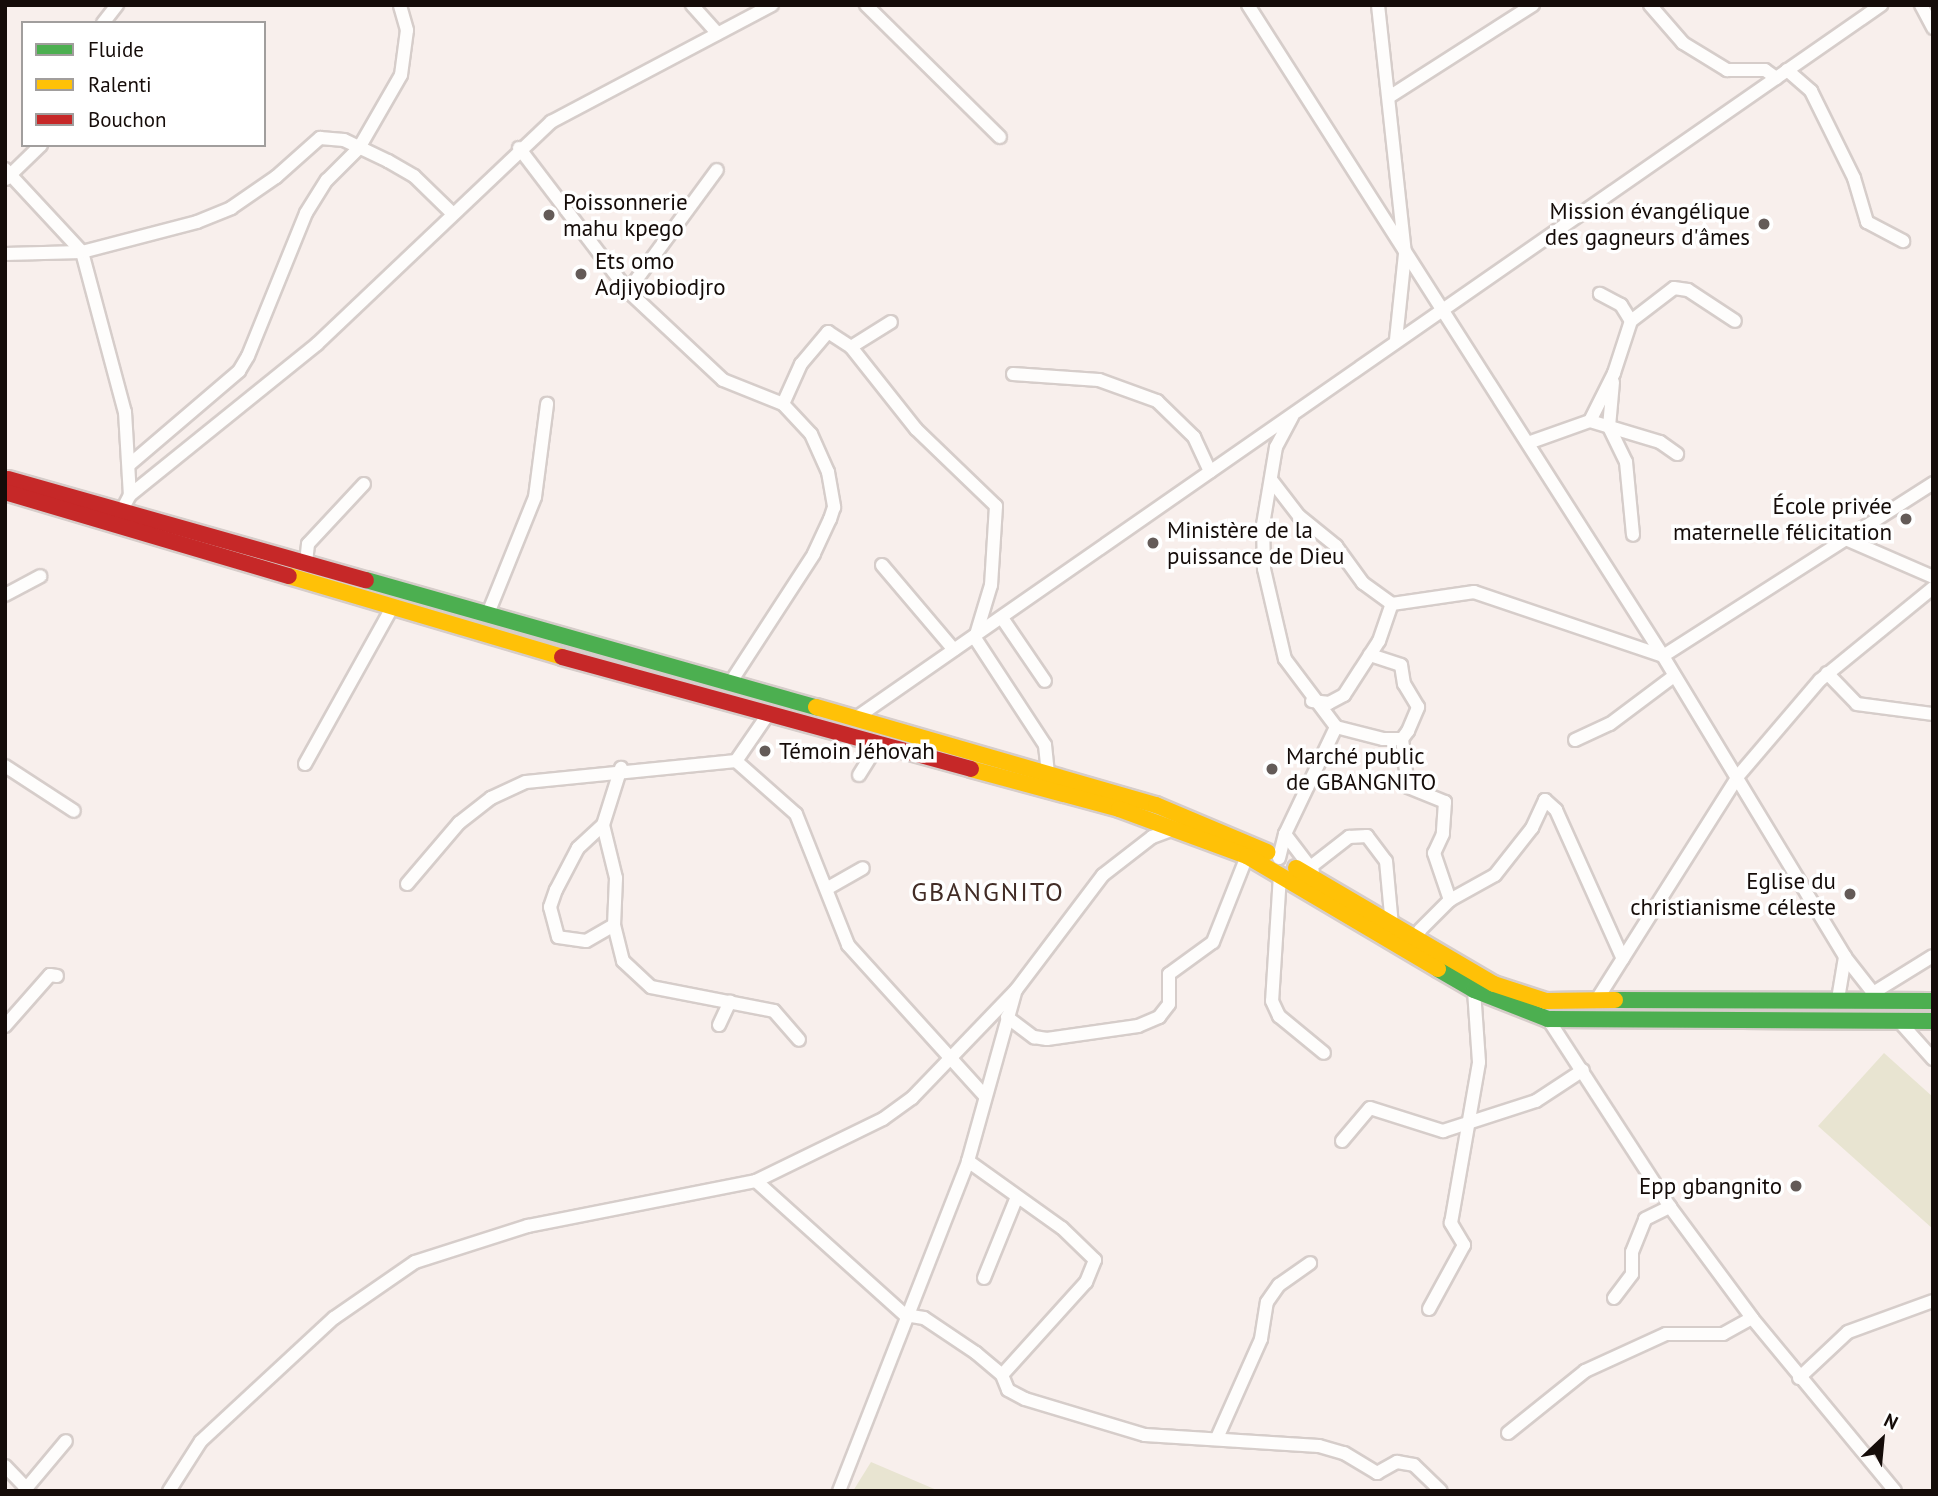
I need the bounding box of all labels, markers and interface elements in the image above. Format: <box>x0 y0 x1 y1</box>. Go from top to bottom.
legend <box>21 21 266 147</box>
text: Fluide <box>88 36 144 63</box>
text: Ralenti <box>88 71 152 98</box>
text: Bouchon <box>88 106 167 133</box>
place label: Poissonnerie mahu kpego <box>563 188 688 242</box>
place label: Mission évangélique des gagneurs d'âmes <box>1545 197 1750 251</box>
marker: Poissonnerie mahu kpego <box>541 207 557 223</box>
marker: Mission évangélique des gagneurs d'âmes <box>1756 216 1772 232</box>
place label: Ets omo Adjiyobiodjro <box>595 247 726 301</box>
marker: Ets omo Adjiyobiodjro <box>573 266 589 282</box>
place label: École privée maternelle félicitation <box>1673 492 1892 546</box>
marker: École privée maternelle félicitation <box>1898 511 1914 527</box>
place label: Ministère de la puissance de Dieu <box>1167 516 1345 570</box>
marker: Ministère de la puissance de Dieu <box>1145 535 1161 551</box>
place label: Témoin Jéhovah <box>779 737 935 765</box>
place label: Marché public de GBANGNITO <box>1286 742 1436 796</box>
marker: Témoin Jéhovah <box>757 743 773 759</box>
marker: Marché public de GBANGNITO <box>1264 761 1280 777</box>
place label: Eglise du christianisme céleste <box>1630 867 1836 921</box>
district label: GBANGNITO <box>912 876 1064 908</box>
marker: Eglise du christianisme céleste <box>1842 886 1858 902</box>
place label: Epp gbangnito <box>1639 1172 1782 1200</box>
marker: Epp gbangnito <box>1788 1178 1804 1194</box>
north arrow <box>1847 1405 1917 1475</box>
text: N <box>1880 1408 1902 1435</box>

